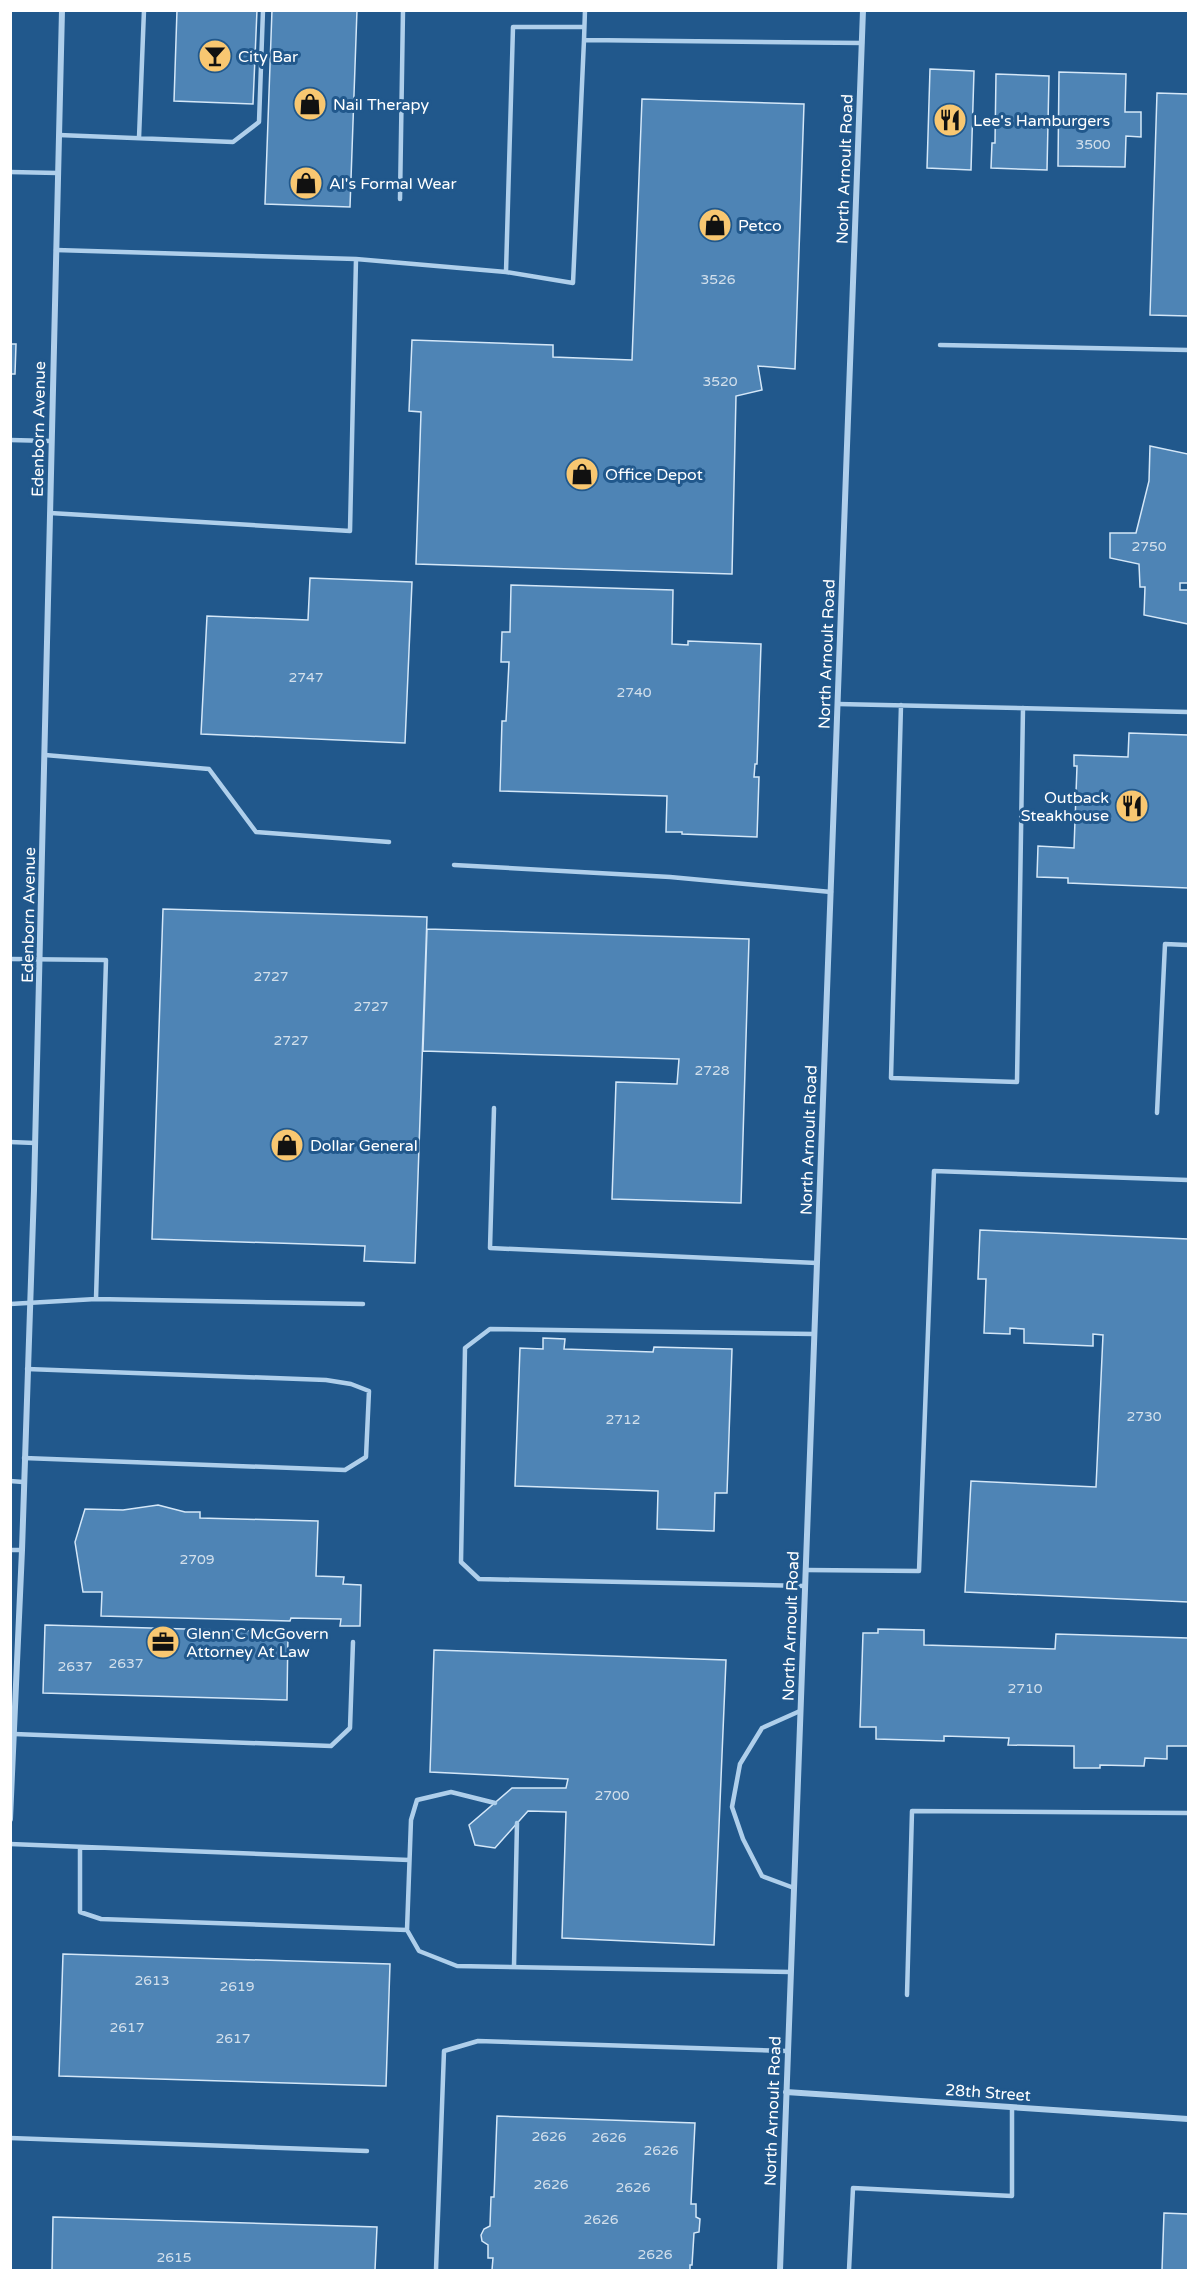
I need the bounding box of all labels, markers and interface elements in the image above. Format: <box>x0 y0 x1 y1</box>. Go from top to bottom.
bar icon: City Bar <box>197 38 233 74</box>
place label: City Bar <box>238 47 299 67</box>
shop icon: Nail Therapy <box>292 86 328 122</box>
street label: North Arnoult Road <box>832 94 858 244</box>
place label: Nail Therapy <box>333 95 430 115</box>
restaurant icon: Lee's Hamburgers <box>932 102 968 138</box>
place label: Lee's Hamburgers <box>973 111 1110 131</box>
house number: 3500 <box>1075 136 1111 153</box>
shop icon: Al's Formal Wear <box>288 165 324 201</box>
place label: Al's Formal Wear <box>329 174 457 194</box>
shop icon: Petco <box>697 207 733 243</box>
place label: Petco <box>738 216 782 236</box>
house number: 3526 <box>700 271 736 288</box>
street label: Edenborn Avenue <box>28 361 50 497</box>
house number: 3520 <box>702 373 738 390</box>
shop icon: Office Depot <box>564 456 600 492</box>
place label: Office Depot <box>605 465 703 485</box>
house number: 2750 <box>1131 538 1167 555</box>
street label: North Arnoult Road <box>814 579 840 729</box>
house number: 2747 <box>288 669 324 686</box>
house number: 2740 <box>616 684 652 701</box>
place label: Outback Steakhouse <box>1021 788 1109 826</box>
restaurant icon: Outback Steakhouse <box>1114 788 1150 824</box>
street label: Edenborn Avenue <box>18 847 40 983</box>
house number: 2727 <box>253 968 289 985</box>
house number: 2727 <box>353 998 389 1015</box>
house number: 2727 <box>273 1032 309 1049</box>
house number: 2728 <box>694 1062 730 1079</box>
street label: North Arnoult Road <box>796 1065 822 1215</box>
shop icon: Dollar General <box>269 1127 305 1163</box>
place label: Dollar General <box>310 1136 418 1156</box>
house number: 2730 <box>1126 1408 1162 1425</box>
house number: 2712 <box>605 1411 641 1428</box>
house number: 2709 <box>179 1551 215 1568</box>
street label: North Arnoult Road <box>778 1551 804 1701</box>
office icon: Glenn C McGovern Attorney At Law <box>145 1624 181 1660</box>
place label: Glenn C McGovern Attorney At Law <box>186 1624 329 1662</box>
house number: 2637 <box>108 1655 144 1672</box>
house number: 2637 <box>57 1658 93 1675</box>
house number: 2710 <box>1007 1680 1043 1697</box>
house number: 2700 <box>594 1787 630 1804</box>
house number: 2613 <box>134 1972 170 1989</box>
house number: 2619 <box>219 1978 255 1995</box>
house number: 2617 <box>109 2019 145 2036</box>
house number: 2617 <box>215 2030 251 2047</box>
street label: North Arnoult Road <box>760 2036 786 2186</box>
street label: 28th Street <box>944 2080 1031 2106</box>
house number: 2626 <box>531 2128 567 2145</box>
house number: 2626 <box>591 2129 627 2146</box>
house number: 2626 <box>643 2142 679 2159</box>
house number: 2626 <box>533 2176 569 2193</box>
house number: 2626 <box>615 2179 651 2196</box>
house number: 2626 <box>583 2211 619 2228</box>
house number: 2626 <box>637 2246 673 2263</box>
house number: 2615 <box>156 2249 192 2266</box>

